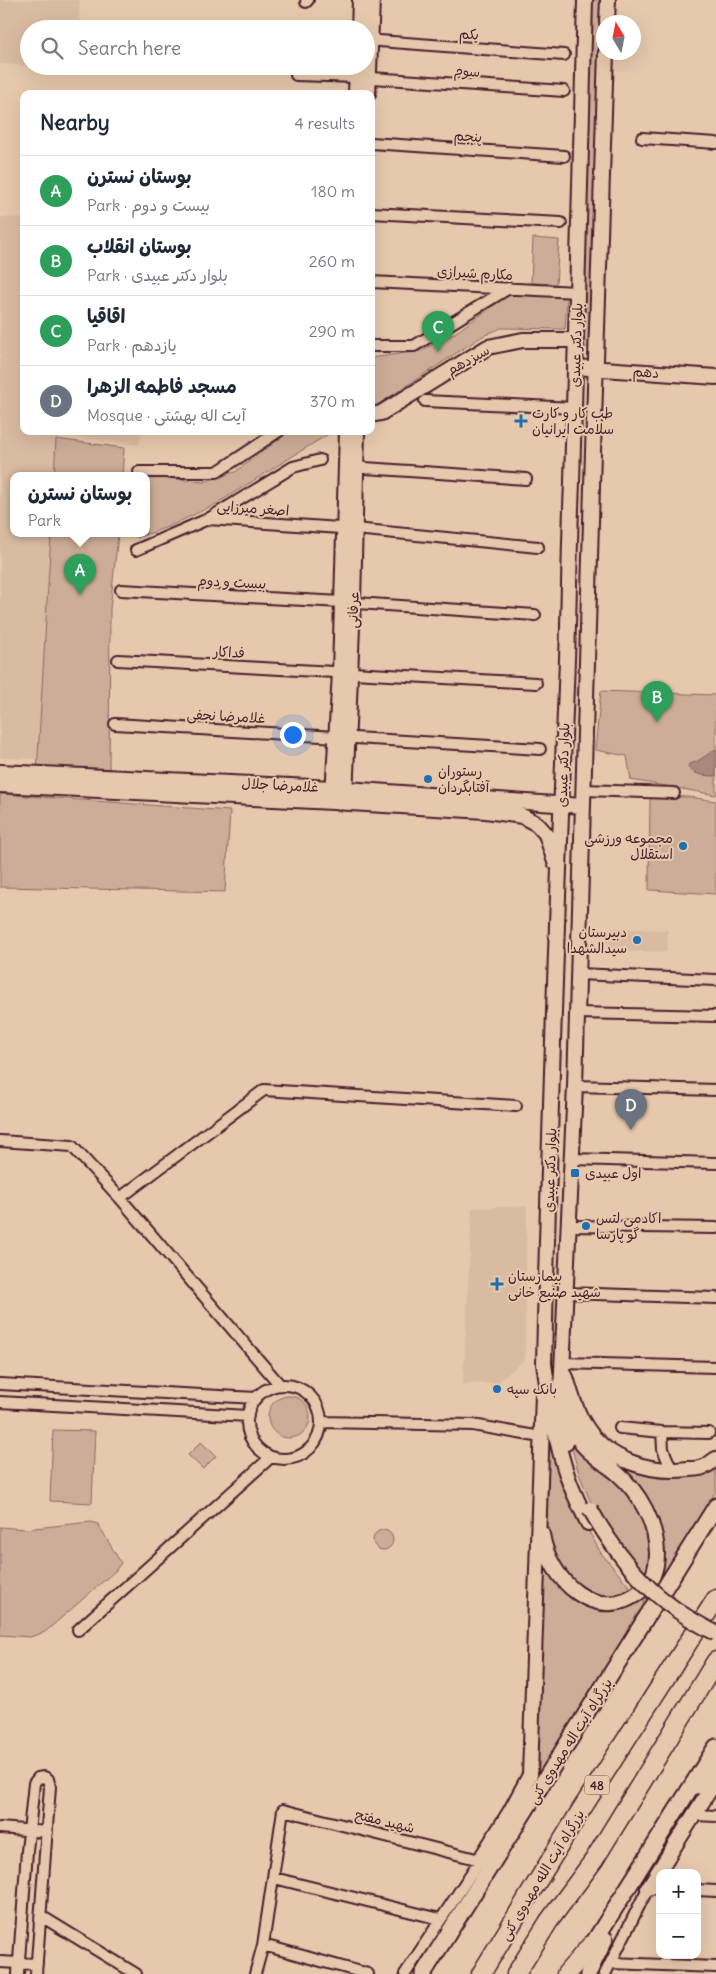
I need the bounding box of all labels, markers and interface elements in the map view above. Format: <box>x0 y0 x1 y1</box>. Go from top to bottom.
north arrow <box>596 15 641 60</box>
search box <box>20 20 375 75</box>
street label: یکم <box>458 24 480 46</box>
icon: search <box>38 34 66 62</box>
text: Search here <box>78 36 181 60</box>
street label: سوم <box>453 61 481 84</box>
text: Nearby <box>40 109 110 136</box>
text: 4 results <box>294 113 355 133</box>
street label: پنجم <box>453 126 483 148</box>
text: بوستان نسترن <box>87 164 192 188</box>
text: A <box>51 181 61 201</box>
text: 180 m <box>311 181 355 201</box>
text: Park · بیست و دوم <box>87 195 210 215</box>
text: بوستان انقلاب <box>87 234 192 258</box>
text: B <box>51 251 61 271</box>
text: 260 m <box>309 251 355 271</box>
street label: مکارم شیرازی <box>436 262 513 286</box>
text: Park · بلوار دکتر عبیدی <box>87 265 228 285</box>
street label: بلوار دکتر عبیدی <box>566 302 586 388</box>
text: اقاقیا <box>87 304 125 328</box>
pin: C <box>422 311 454 352</box>
text: C <box>51 321 61 341</box>
text: 290 m <box>309 321 355 341</box>
text: Park · یازدهم <box>87 335 177 355</box>
street label: سیزدهم <box>443 341 494 381</box>
street label: دهم <box>632 362 660 384</box>
text: مسجد فاطمه الزهرا <box>87 374 237 398</box>
text: D <box>50 391 62 411</box>
text: 370 m <box>310 391 355 411</box>
place label: طب کار و کارت سلامت ایرانیان <box>532 404 614 438</box>
text: Mosque · آیت اله بهشتی <box>87 405 246 425</box>
marker: طب کار و کارت سلامت ایرانیان <box>514 414 528 428</box>
popup <box>10 472 150 537</box>
text: بوستان نسترن <box>28 481 132 505</box>
street label: اصغر میرزایی <box>216 496 290 520</box>
text: Park <box>28 510 61 530</box>
pin: A <box>64 554 96 595</box>
street label: بیست و دوم <box>197 571 267 595</box>
street label: عرفانی <box>343 591 363 629</box>
street label: فداکار <box>212 642 245 662</box>
pin: B <box>641 681 673 722</box>
street label: غلامرضا نجفی <box>186 705 266 727</box>
your location <box>280 722 306 748</box>
street label: بلوار دکتر عبیدی <box>553 722 573 808</box>
place label: رستوران آفتابگردان <box>438 762 490 796</box>
marker: رستوران آفتابگردان <box>422 773 434 785</box>
street label: غلامرضا جلال <box>241 774 319 796</box>
place label: مجموعه ورزشی استقلال <box>584 829 673 863</box>
marker: مجموعه ورزشی استقلال <box>677 840 689 852</box>
place label: دبیرستان سیدالشهدا <box>567 923 627 957</box>
marker: دبیرستان سیدالشهدا <box>631 934 643 946</box>
pin: D <box>615 1089 647 1130</box>
street label: بلوار دکتر عبیدی <box>540 1127 560 1213</box>
place label: اول عبیدی <box>585 1164 641 1182</box>
marker: اول عبیدی <box>569 1167 581 1179</box>
place label: اکادمی لتس گو پارسا <box>596 1209 662 1244</box>
marker: اکادمی لتس گو پارسا <box>580 1220 592 1232</box>
place label: بیمارستان شهید صنیع خانی <box>508 1267 601 1303</box>
marker: بیمارستان شهید صنیع خانی <box>490 1277 504 1291</box>
place label: بانک سپه <box>507 1380 557 1399</box>
marker: بانک سپه <box>491 1383 503 1395</box>
street label: بزرگراه آیت اله مهدوی کنی <box>524 1675 616 1807</box>
road number: 48 <box>584 1776 610 1794</box>
street label: شهید مفتح <box>353 1805 417 1838</box>
street label: بزرگراه آیت الله مهدوی کنی <box>496 1806 588 1944</box>
map controls <box>656 1869 701 1959</box>
button: + <box>656 1869 701 1914</box>
button: − <box>656 1914 701 1959</box>

